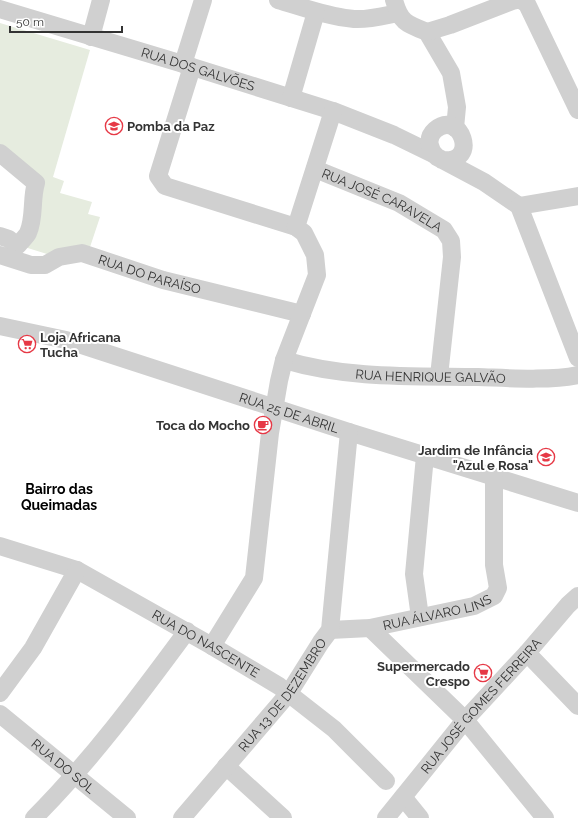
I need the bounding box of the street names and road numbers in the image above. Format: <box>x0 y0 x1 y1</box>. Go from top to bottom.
street label: RUA DOS GALVÕES <box>139 44 257 94</box>
street label: RUA JOSÉ CARAVELA <box>320 165 445 235</box>
street label: RUA DO PARAÍSO <box>96 251 203 297</box>
street label: RUA HENRIQUE GALVÃO <box>355 366 506 386</box>
street label: RUA 25 DE ABRIL <box>237 389 341 436</box>
street label: RUA ÁLVARO LINS <box>381 591 494 633</box>
street label: RUA DO NASCENTE <box>150 606 262 680</box>
street label: RUA 13 DE DEZEMBRO <box>235 635 329 754</box>
street label: RUA JOSÉ GOMES FERREIRA <box>417 635 544 776</box>
street label: RUA DO SOL <box>29 736 98 797</box>

